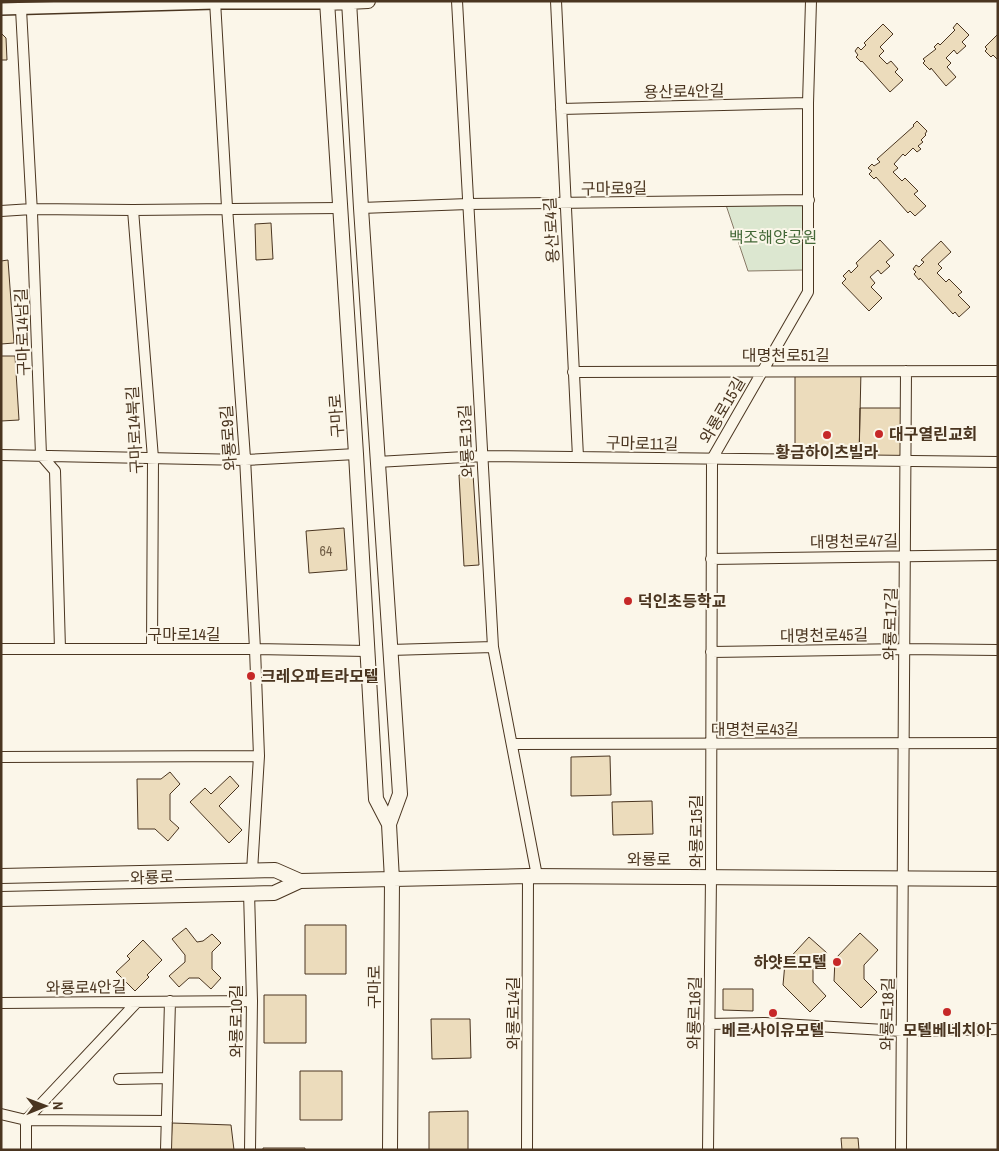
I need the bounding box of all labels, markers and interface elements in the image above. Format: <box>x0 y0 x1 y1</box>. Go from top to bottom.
street label: 용산로4안길 <box>643 79 725 103</box>
street label: 구마로9길 <box>581 176 647 200</box>
street label: 용산로4길 <box>538 196 564 264</box>
park label: 백조해양공원 <box>729 226 817 248</box>
street label: 구마로14남길 <box>9 288 35 376</box>
street label: 대명천로51길 <box>742 344 830 366</box>
street label: 와룡로15길 <box>694 373 750 447</box>
street label: 구마로14북길 <box>121 385 147 475</box>
street label: 구마로 <box>323 393 349 439</box>
street label: 와룡로9길 <box>215 404 241 472</box>
street label: 와룡로13길 <box>453 404 479 478</box>
place label: 대구열린교회 <box>889 423 977 445</box>
marker: 대구열린교회 <box>873 428 885 440</box>
marker: 황금하이츠빌라 <box>821 429 833 441</box>
street label: 구마로11길 <box>606 431 678 455</box>
place label: 황금하이츠빌라 <box>775 441 879 463</box>
street label: 대명천로47길 <box>810 529 898 553</box>
house number: 64 <box>320 542 333 560</box>
street label: 와룡로17길 <box>878 587 902 661</box>
place label: 덕인초등학교 <box>638 590 727 612</box>
marker: 덕인초등학교 <box>622 595 634 607</box>
street label: 구마로14길 <box>147 623 221 645</box>
street label: 대명천로45길 <box>780 623 868 647</box>
place label: 크레오파트라모텔 <box>261 665 379 687</box>
marker: 크레오파트라모텔 <box>245 670 257 682</box>
street label: 대명천로43길 <box>711 718 799 740</box>
street label: 와룡로15길 <box>685 794 707 868</box>
street label: 와룡로 <box>627 848 671 870</box>
street label: 와룡로 <box>130 865 175 889</box>
place label: 하얏트모텔 <box>753 951 827 973</box>
marker: 하얏트모텔 <box>831 956 843 968</box>
street label: 구마로 <box>363 965 385 1009</box>
street label: 와룡로4안길 <box>45 975 127 999</box>
street label: 와룡로14길 <box>502 976 524 1050</box>
street label: 와룡로16길 <box>682 976 706 1050</box>
street label: 와룡로18길 <box>875 977 899 1051</box>
street label: 와룡로10길 <box>225 984 247 1058</box>
marker: 모텔베네치아 <box>941 1006 953 1018</box>
marker: 베르사이유모텔 <box>767 1007 779 1019</box>
place label: 베르사이유모텔 <box>721 1019 825 1041</box>
place label: 모텔베네치아 <box>903 1019 991 1041</box>
north arrow <box>20 1081 70 1131</box>
text: N <box>49 1101 67 1110</box>

